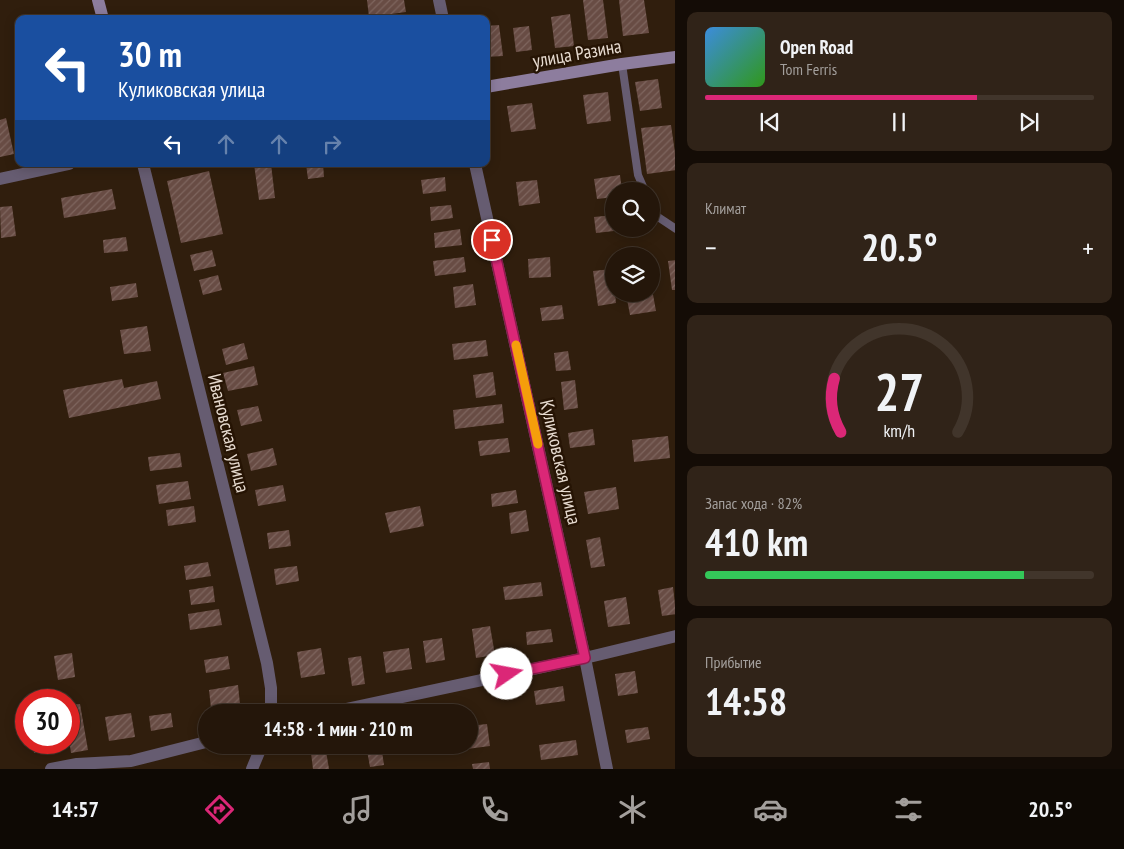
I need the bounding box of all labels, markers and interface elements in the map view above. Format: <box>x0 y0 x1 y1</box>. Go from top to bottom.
text: 30 m <box>118 31 182 77</box>
street label: улица Разина <box>531 33 623 73</box>
icon: left <box>35 35 100 100</box>
text: Open Road <box>780 35 853 59</box>
text: Tom Ferris <box>780 59 837 79</box>
text: Куликовская улица <box>118 75 265 103</box>
icon: previous <box>756 108 784 136</box>
icon: pause <box>885 108 913 136</box>
icon: next <box>1015 108 1043 136</box>
icon: left <box>159 130 187 158</box>
icon: ahead <box>212 130 240 158</box>
icon: ahead <box>265 130 293 158</box>
icon: right <box>318 130 346 158</box>
map controls <box>605 182 660 302</box>
button: search <box>605 182 660 237</box>
text: Климат <box>705 198 746 218</box>
pin <box>471 219 513 261</box>
text: 20.5° <box>861 222 938 271</box>
icon: arrive <box>478 226 506 254</box>
text: − <box>705 229 717 266</box>
text: + <box>1082 229 1094 266</box>
button: layers <box>605 247 660 302</box>
text: 27 <box>875 358 924 425</box>
street label: Ивановская улица <box>203 371 255 495</box>
street label: Куликовская улица <box>535 397 587 527</box>
text: km/h <box>884 419 915 442</box>
text: Запас хода · 82% <box>705 493 802 513</box>
text: 410 km <box>705 517 808 566</box>
position arrow <box>480 647 532 699</box>
text: Прибытие <box>705 652 762 672</box>
text: 14:58 <box>705 676 787 725</box>
speed limit sign: 30 <box>15 689 80 754</box>
text: 14:58 · 1 мин · 210 m <box>264 717 412 741</box>
icon: directions <box>202 792 237 827</box>
icon: music <box>340 792 375 827</box>
icon: phone <box>477 792 512 827</box>
icon: climate <box>615 792 650 827</box>
icon: car <box>753 792 788 827</box>
icon: filters <box>891 792 926 827</box>
text: 14:57 <box>51 795 99 823</box>
text: 20.5° <box>1028 795 1073 823</box>

